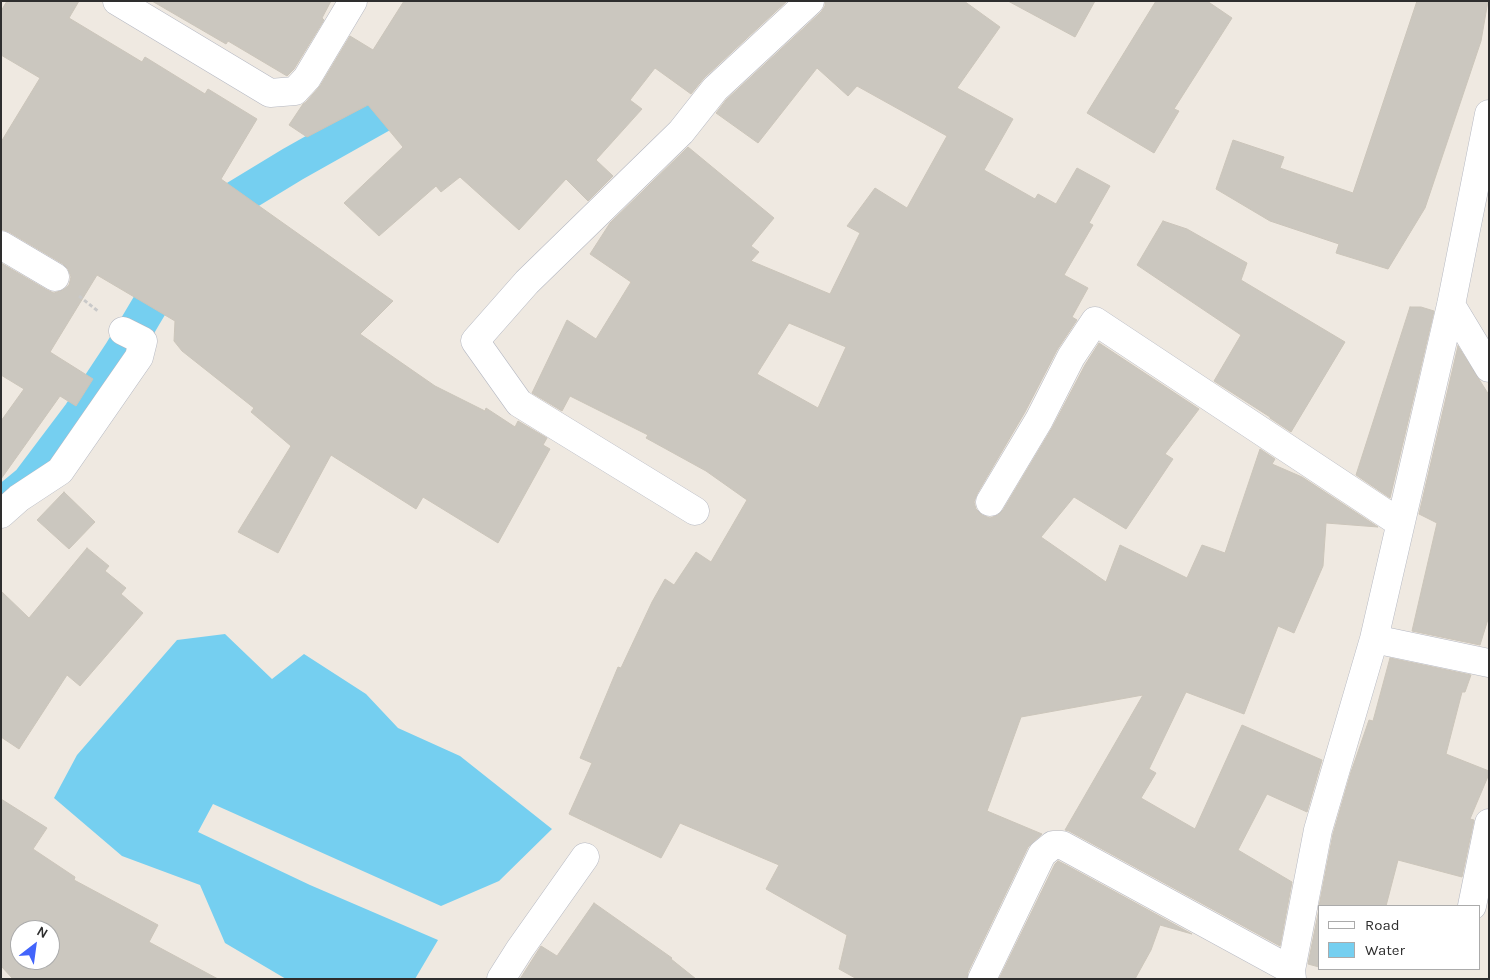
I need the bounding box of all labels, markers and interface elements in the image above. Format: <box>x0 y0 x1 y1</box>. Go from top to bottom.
legend <box>1318 905 1480 970</box>
text: Road <box>1365 916 1400 934</box>
north arrow <box>10 920 60 970</box>
text: N <box>34 923 51 942</box>
text: Water <box>1365 941 1405 959</box>

